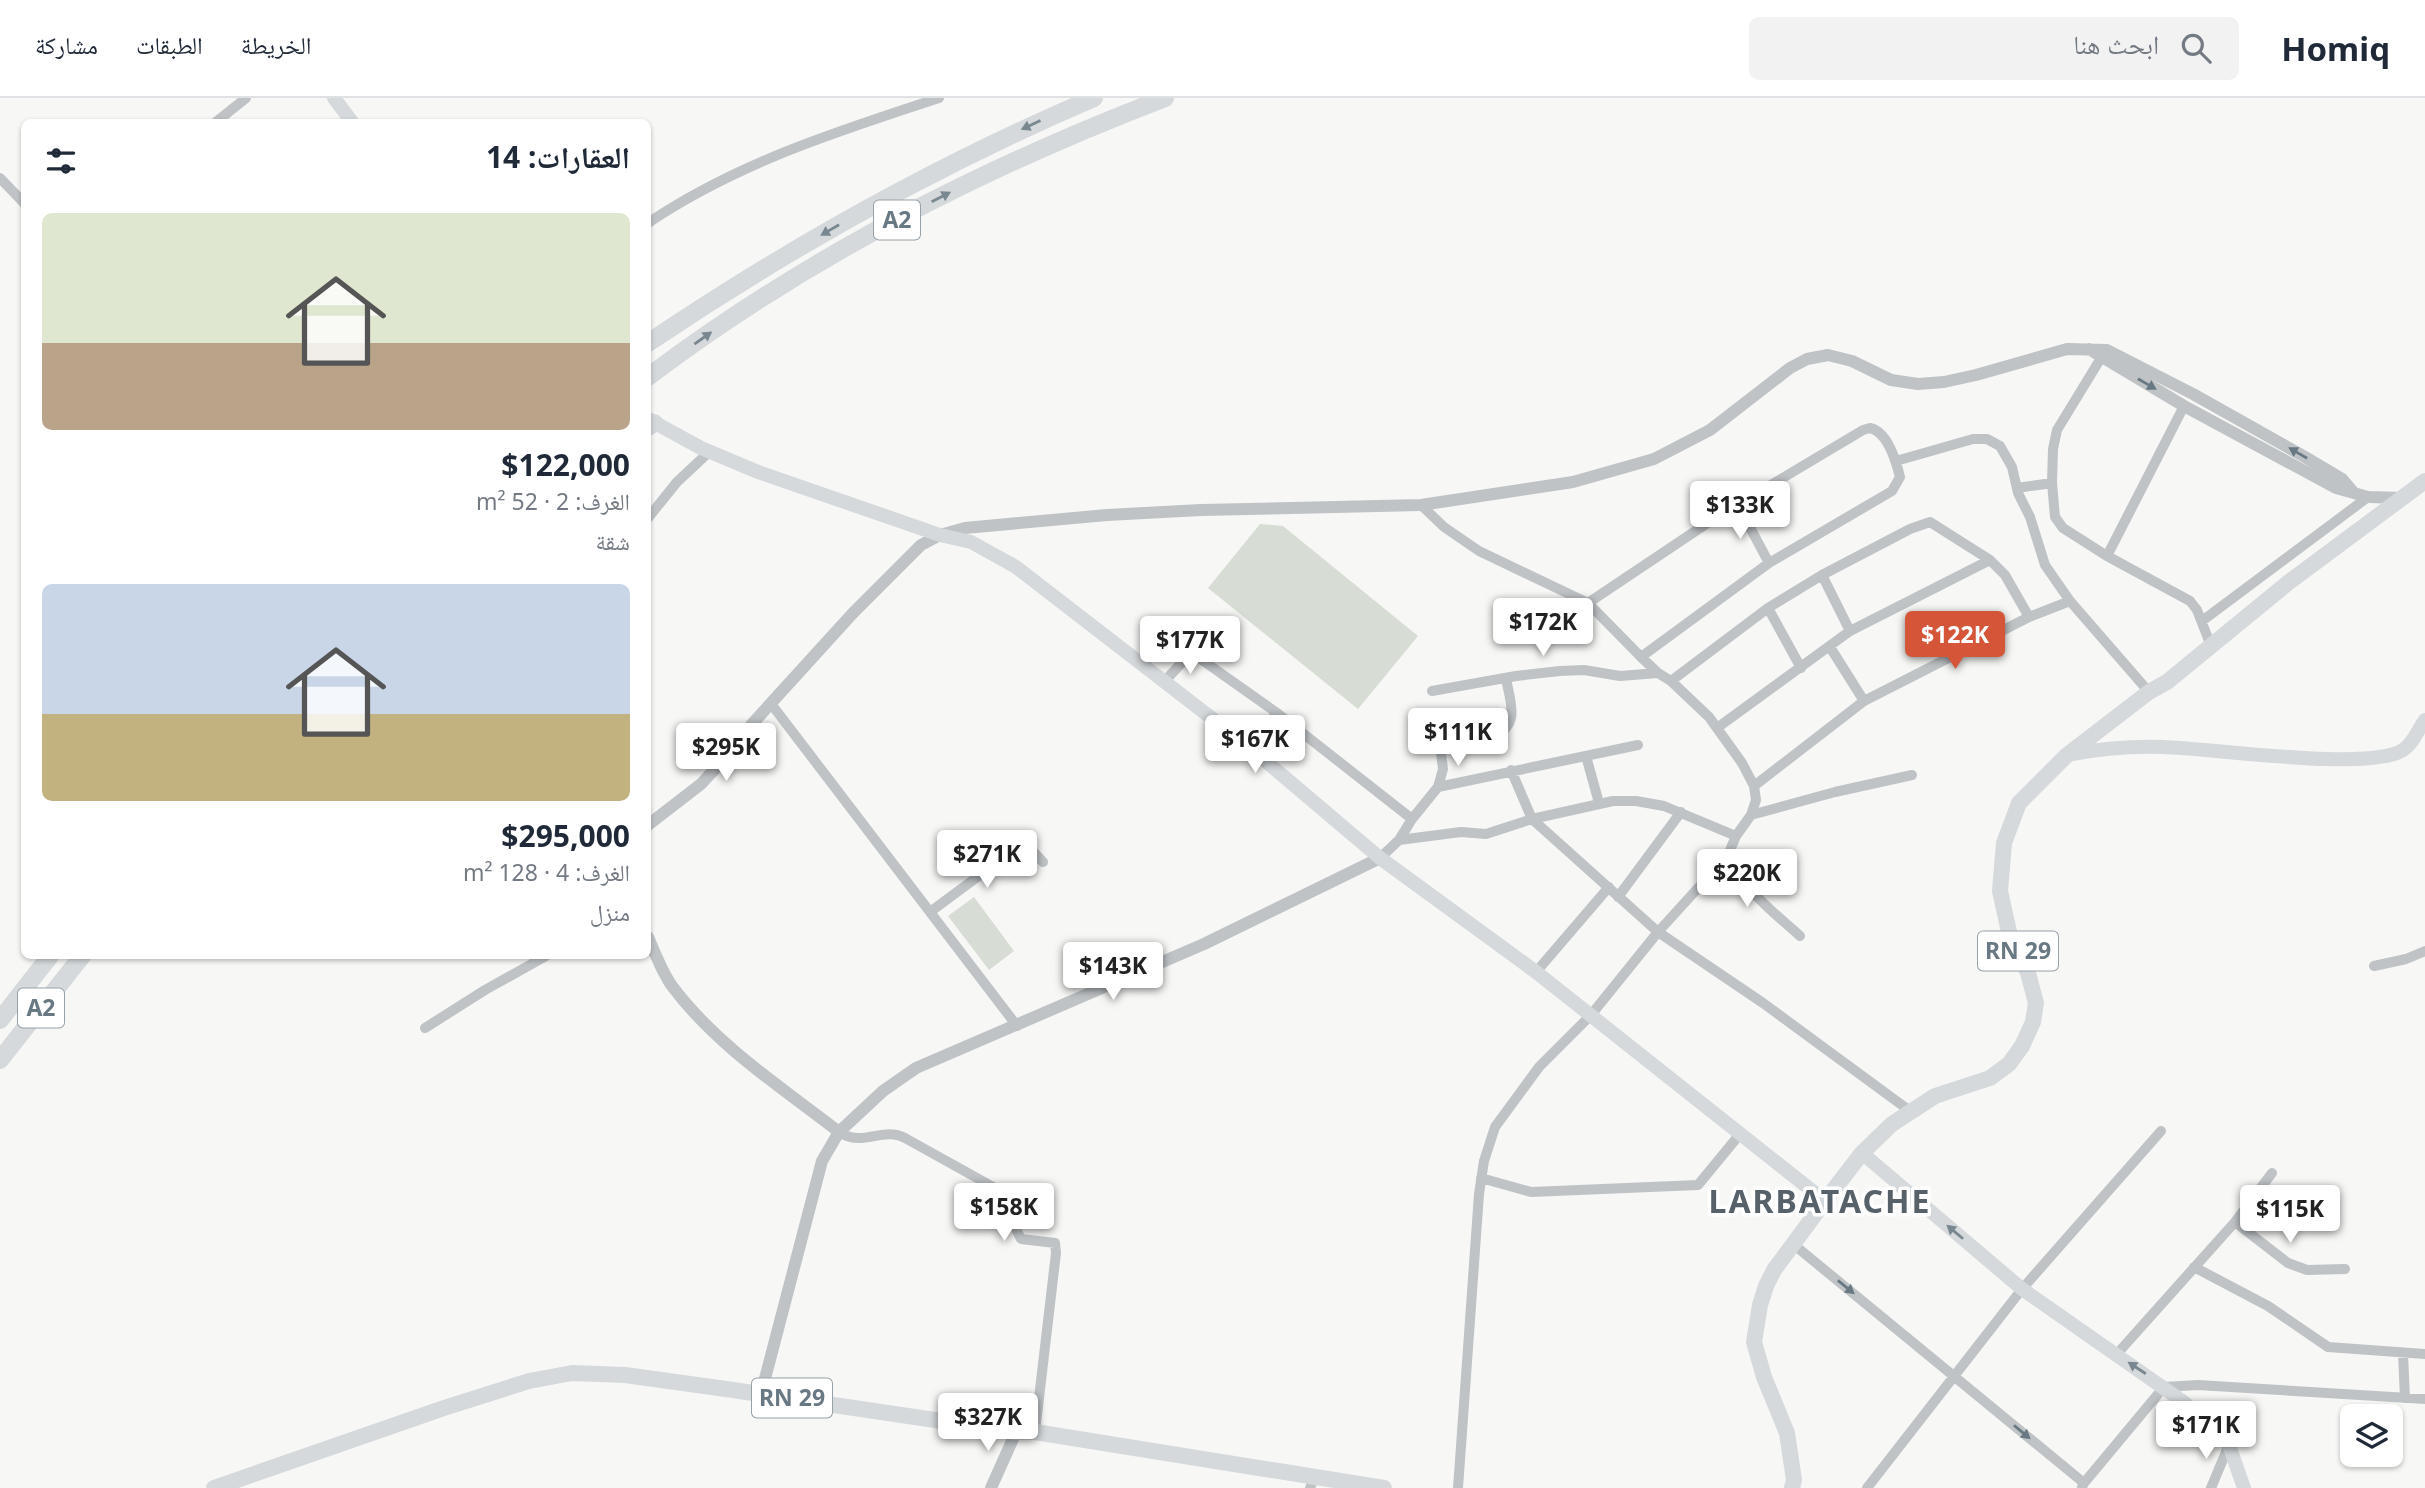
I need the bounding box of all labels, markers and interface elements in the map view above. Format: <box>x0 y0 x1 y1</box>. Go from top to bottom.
search box <box>1749 17 2239 80</box>
text: ابحث هنا <box>2073 26 2159 62</box>
text: Homiq <box>2281 26 2390 71</box>
text: مشاركة <box>35 28 98 61</box>
text: الطبقات <box>136 28 203 61</box>
text: الخريطة <box>241 28 311 61</box>
icon: search <box>2177 29 2215 67</box>
one-way arrow <box>1021 119 1041 131</box>
text: العقارات: 14 <box>486 136 630 177</box>
icon: filters <box>42 142 80 180</box>
one-way arrow <box>931 191 951 202</box>
road number: A2 <box>874 200 920 239</box>
one-way arrow <box>820 224 839 236</box>
icon: home <box>273 258 399 384</box>
one-way arrow <box>694 332 713 345</box>
one-way arrow <box>2137 378 2157 390</box>
text: $122,000 <box>501 444 630 485</box>
one-way arrow <box>2288 447 2307 460</box>
pin: $133K <box>1691 482 1789 541</box>
text: الغرف: 2 · 52 m² <box>476 485 630 517</box>
text: $133K <box>1706 488 1774 520</box>
text: شقة <box>596 525 630 557</box>
pin: $172K <box>1494 598 1592 658</box>
text: $172K <box>1509 605 1577 637</box>
pin: $122K <box>1906 612 2004 671</box>
pin: $177K <box>1141 616 1239 676</box>
text: $122K <box>1921 618 1989 650</box>
text: $177K <box>1156 623 1224 655</box>
icon: home <box>273 629 399 755</box>
pin: $111K <box>1409 708 1507 768</box>
text: $111K <box>1424 715 1492 747</box>
pin: $167K <box>1206 716 1304 775</box>
text: $167K <box>1221 722 1289 754</box>
pin: $295K <box>677 724 775 783</box>
text: $295K <box>692 730 760 762</box>
text: $295,000 <box>501 815 630 856</box>
pin: $271K <box>938 830 1036 890</box>
text: $271K <box>953 837 1021 869</box>
pin: $220K <box>1698 850 1796 909</box>
text: الغرف: 4 · 128 m² <box>463 856 630 888</box>
text: $220K <box>1713 856 1781 888</box>
text: منزل <box>590 896 630 928</box>
road number: RN 29 <box>1978 932 2058 971</box>
pin: $143K <box>1064 942 1162 1002</box>
text: $143K <box>1079 949 1147 981</box>
road number: A2 <box>18 988 64 1028</box>
district label: LARBATACHE <box>1709 1179 1931 1222</box>
pin: $158K <box>955 1184 1053 1243</box>
pin: $115K <box>2241 1186 2339 1245</box>
text: $158K <box>970 1190 1038 1222</box>
text: $115K <box>2256 1192 2324 1224</box>
one-way arrow <box>1946 1225 1963 1240</box>
one-way arrow <box>1837 1280 1855 1295</box>
one-way arrow <box>2127 1362 2146 1375</box>
road number: RN 29 <box>752 1378 832 1418</box>
pin: $327K <box>939 1394 1037 1453</box>
text: $327K <box>954 1400 1022 1432</box>
pin: $171K <box>2157 1402 2255 1461</box>
map controls <box>2340 1404 2403 1467</box>
button: layers <box>2340 1404 2403 1467</box>
text: $171K <box>2172 1408 2240 1440</box>
one-way arrow <box>2013 1424 2031 1440</box>

